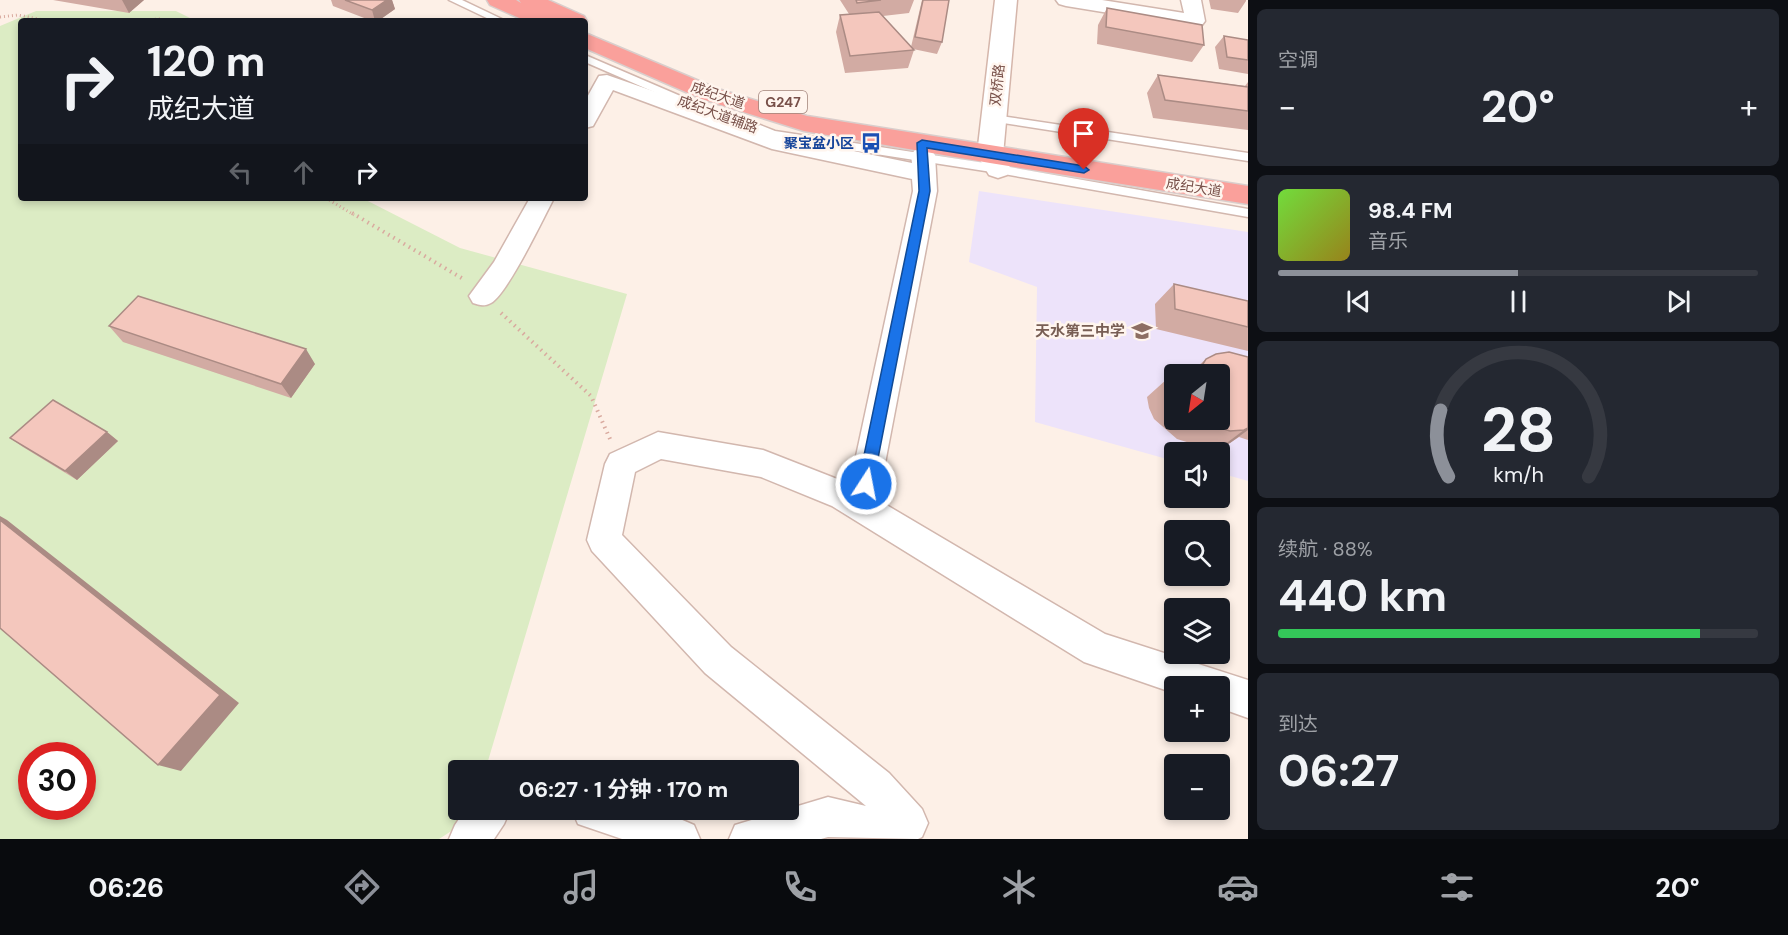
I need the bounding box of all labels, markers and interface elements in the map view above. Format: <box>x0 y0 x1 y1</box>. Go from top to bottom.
text: 120 m <box>147 34 265 89</box>
icon: right <box>48 42 126 120</box>
text: 空调 <box>1278 47 1318 73</box>
street label: 双桥路 <box>986 63 1008 107</box>
street label: 成纪大道 <box>689 77 747 113</box>
text: 20° <box>1481 77 1555 136</box>
text: − <box>1278 85 1296 128</box>
text: + <box>1740 85 1758 128</box>
text: 成纪大道 <box>147 91 255 126</box>
street label: 成纪大道辅路 <box>675 91 761 137</box>
road number: G247 <box>759 91 807 113</box>
pin <box>1058 108 1109 170</box>
icon: arrive <box>1067 117 1100 150</box>
bus stop icon: 聚宝盆小区 <box>859 131 883 155</box>
place label: 聚宝盆小区 <box>784 134 854 152</box>
icon: left <box>224 156 257 189</box>
icon: ahead <box>287 156 320 189</box>
icon: right <box>350 156 383 189</box>
street label: 成纪大道 <box>1165 174 1223 200</box>
text: 98.4 FM <box>1368 196 1452 225</box>
text: 音乐 <box>1368 228 1408 254</box>
icon: previous <box>1342 285 1375 318</box>
icon: pause <box>1502 285 1535 318</box>
icon: next <box>1662 285 1695 318</box>
school or university icon: 天水第三中学 <box>1130 319 1154 343</box>
place label: 天水第三中学 <box>1035 321 1125 341</box>
north arrow <box>1164 364 1230 430</box>
map controls <box>1164 364 1230 820</box>
text: 28 <box>1480 389 1556 470</box>
button: sound <box>1164 442 1230 508</box>
position arrow <box>834 452 898 516</box>
text: km/h <box>1493 461 1543 489</box>
button: search <box>1164 520 1230 586</box>
text: 续航 · 88% <box>1278 536 1373 562</box>
text: 440 km <box>1278 566 1447 625</box>
button: layers <box>1164 598 1230 664</box>
button: + <box>1164 676 1230 742</box>
text: 到达 <box>1278 711 1318 737</box>
text: 06:27 <box>1278 741 1399 800</box>
speed limit sign: 30 <box>18 742 96 820</box>
button: − <box>1164 754 1230 820</box>
text: 06:27 · 1 分钟 · 170 m <box>519 775 728 804</box>
icon: directions <box>341 866 383 908</box>
icon: music <box>560 866 602 908</box>
icon: phone <box>779 866 821 908</box>
icon: climate <box>998 866 1040 908</box>
icon: car <box>1217 866 1259 908</box>
icon: filters <box>1436 866 1478 908</box>
text: 06:26 <box>89 870 164 905</box>
text: 20° <box>1655 870 1699 905</box>

